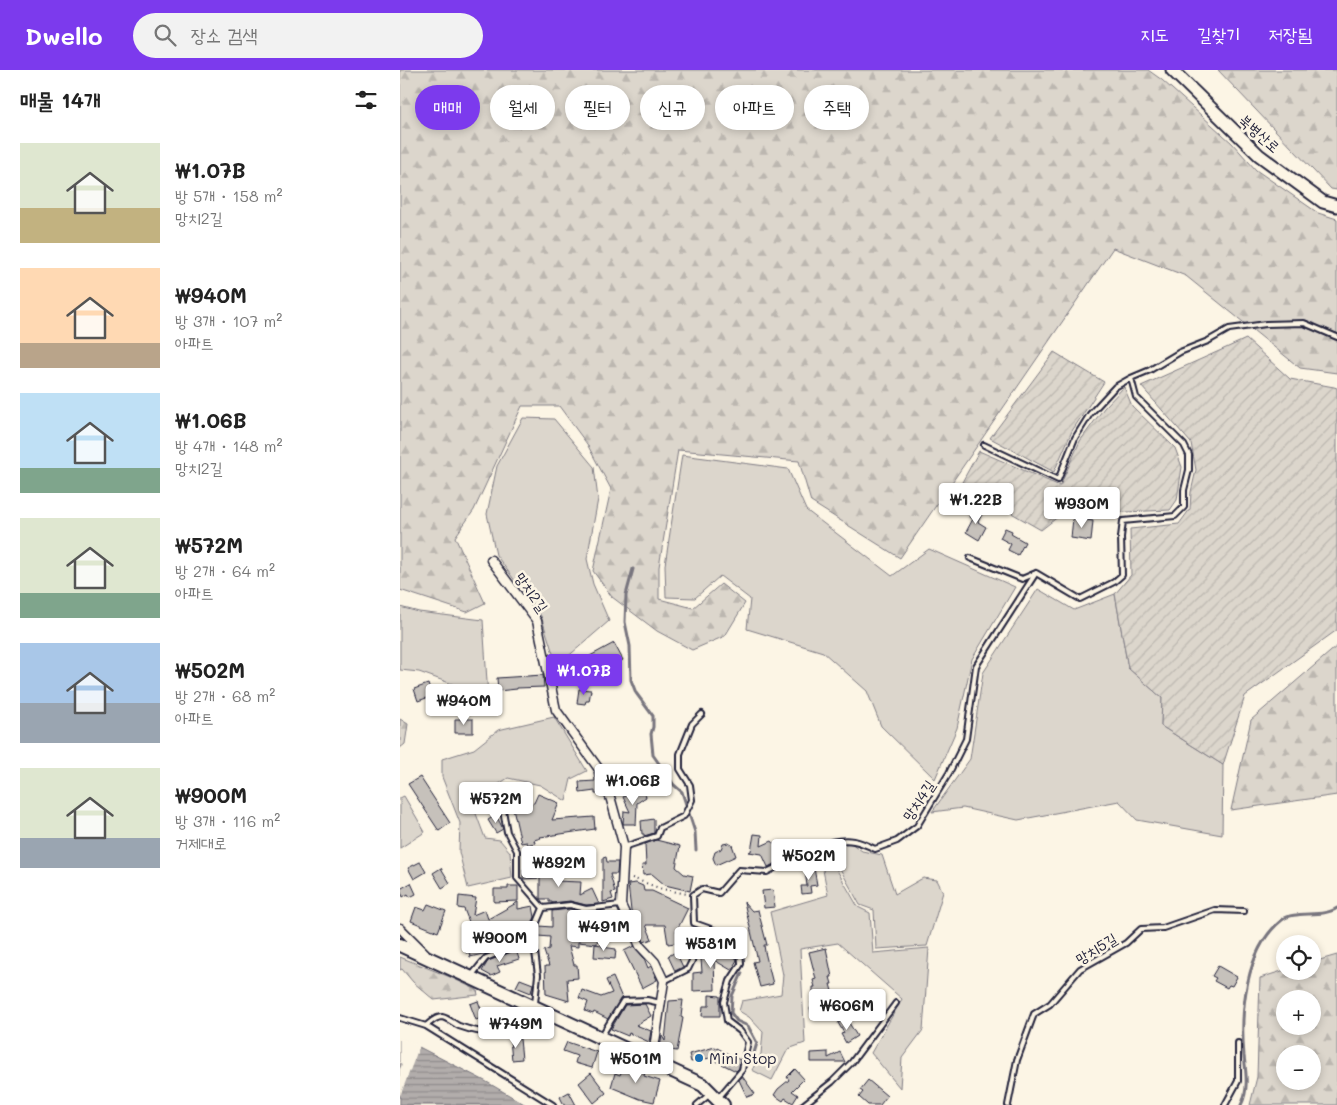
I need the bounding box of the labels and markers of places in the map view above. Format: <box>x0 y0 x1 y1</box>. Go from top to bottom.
pin: ₩1.22B <box>935 482 1017 525</box>
pin: ₩930M <box>1047 486 1117 529</box>
pin: ₩1.07B <box>543 654 625 696</box>
pin: ₩940M <box>429 684 499 726</box>
pin: ₩1.06B <box>592 764 674 806</box>
pin: ₩572M <box>461 782 531 824</box>
pin: ₩502M <box>774 838 844 881</box>
pin: ₩892M <box>524 846 594 888</box>
pin: ₩491M <box>569 910 639 952</box>
pin: ₩900M <box>465 920 535 963</box>
pin: ₩581M <box>676 926 746 969</box>
pin: ₩606M <box>812 988 882 1031</box>
pin: ₩749M <box>481 1006 551 1049</box>
pin: ₩501M <box>601 1042 671 1084</box>
place label: Mini Stop <box>709 1048 776 1068</box>
marker: Mini Stop <box>693 1052 705 1064</box>

